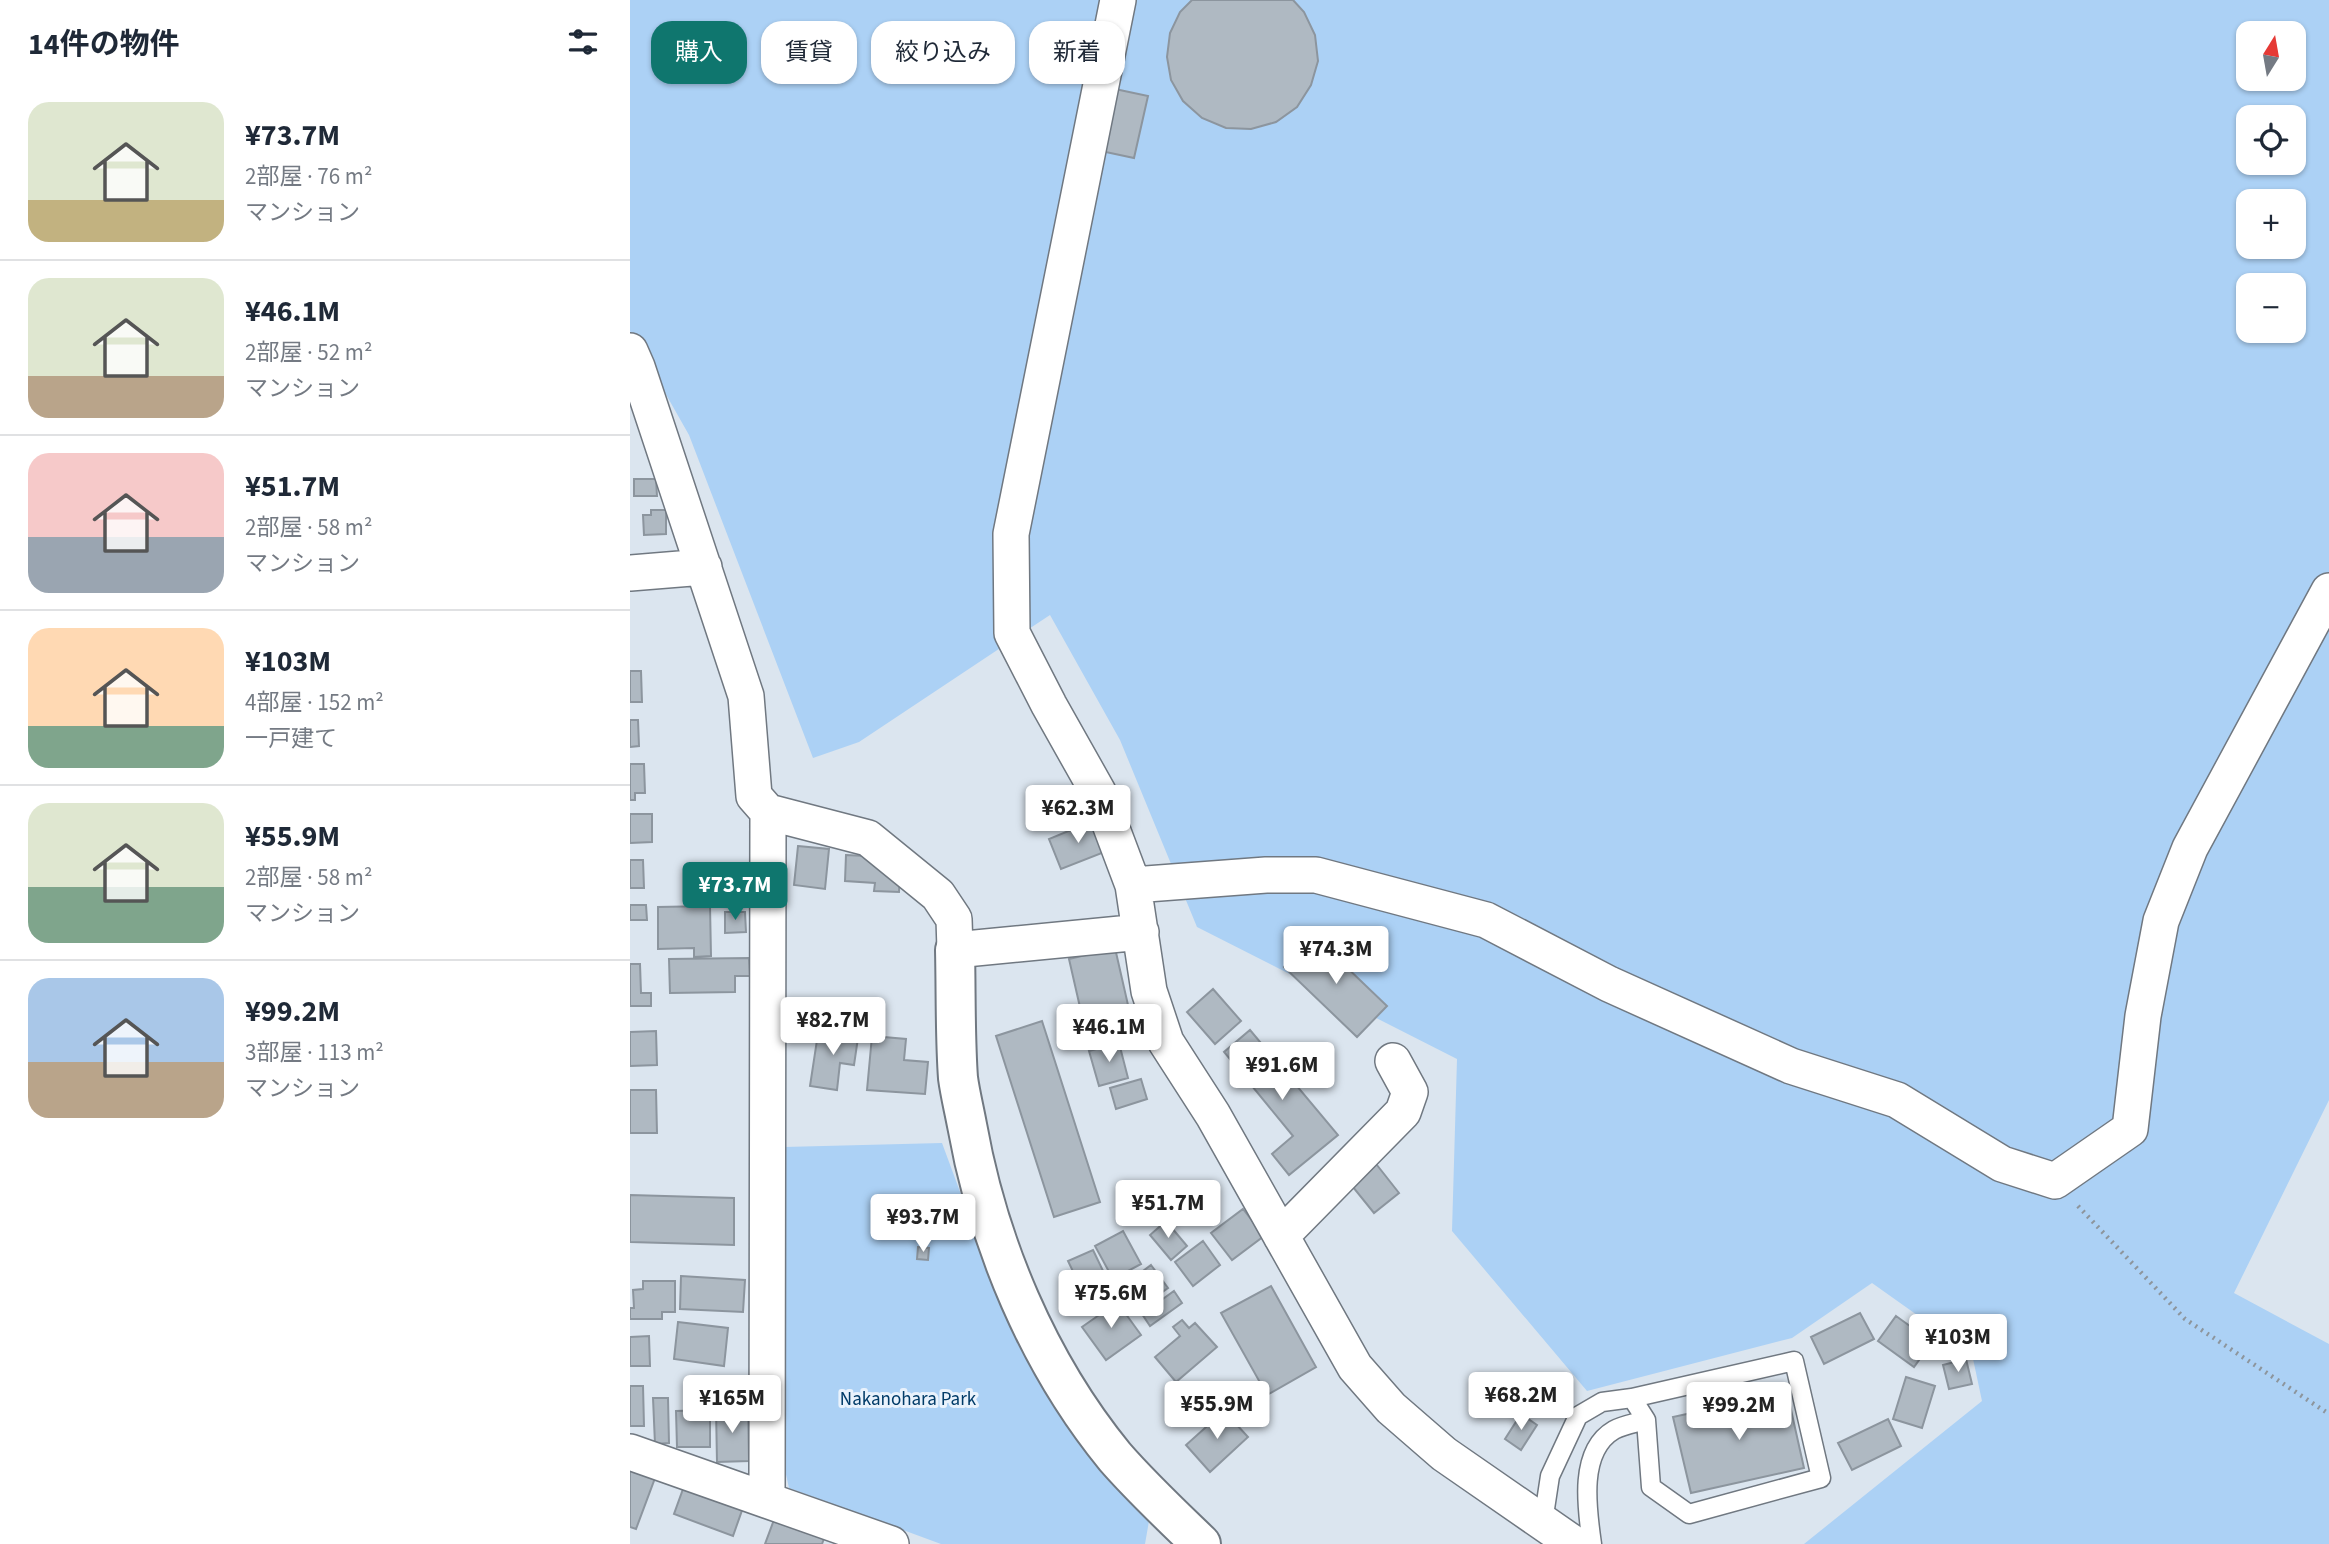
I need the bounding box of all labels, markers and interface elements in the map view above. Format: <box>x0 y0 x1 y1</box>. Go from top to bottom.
chip: 購入 <box>651 21 747 84</box>
chip: 賃貸 <box>761 21 857 84</box>
chip: 絞り込み <box>871 21 1015 84</box>
chip: 新着 <box>1029 21 1125 84</box>
north arrow <box>2236 21 2306 91</box>
map controls <box>2236 21 2306 343</box>
text: 14件の物件 <box>28 23 180 66</box>
icon: filters <box>564 23 602 61</box>
button: locate <box>2236 105 2306 175</box>
text: ¥73.7M <box>245 114 340 157</box>
icon: home <box>84 130 168 214</box>
text: 2部屋 · 76 m² <box>245 160 372 193</box>
button: + <box>2236 189 2306 259</box>
text: マンション <box>245 196 360 229</box>
button: − <box>2236 273 2306 343</box>
text: ¥46.1M <box>245 290 340 333</box>
icon: home <box>84 306 168 390</box>
text: 2部屋 · 52 m² <box>245 336 372 369</box>
text: マンション <box>245 372 360 405</box>
text: ¥51.7M <box>245 465 340 508</box>
icon: home <box>84 481 168 565</box>
text: 2部屋 · 58 m² <box>245 511 372 544</box>
text: マンション <box>245 547 360 580</box>
text: ¥103M <box>245 640 331 683</box>
icon: home <box>84 656 168 740</box>
text: 4部屋 · 152 m² <box>245 686 384 719</box>
text: 一戸建て <box>245 722 337 755</box>
pin: ¥62.3M <box>1021 786 1135 845</box>
text: ¥62.3M <box>1041 791 1115 824</box>
text: ¥55.9M <box>245 815 340 858</box>
icon: home <box>84 831 168 915</box>
text: 2部屋 · 58 m² <box>245 861 372 894</box>
pin: ¥73.7M <box>678 862 792 922</box>
text: ¥73.7M <box>698 868 772 901</box>
text: マンション <box>245 897 360 930</box>
pin: ¥74.3M <box>1279 926 1393 986</box>
text: ¥74.3M <box>1299 932 1373 965</box>
text: ¥99.2M <box>245 990 340 1033</box>
pin: ¥82.7M <box>776 998 890 1057</box>
text: ¥82.7M <box>796 1003 870 1036</box>
pin: ¥46.1M <box>1052 1004 1166 1064</box>
icon: home <box>84 1006 168 1090</box>
text: ¥46.1M <box>1072 1010 1146 1043</box>
text: 3部屋 · 113 m² <box>245 1036 384 1069</box>
pin: ¥91.6M <box>1225 1042 1339 1102</box>
text: ¥91.6M <box>1245 1048 1319 1081</box>
text: マンション <box>245 1072 360 1105</box>
pin: ¥51.7M <box>1111 1180 1225 1240</box>
text: ¥51.7M <box>1131 1186 1205 1219</box>
pin: ¥93.7M <box>866 1194 980 1254</box>
text: ¥93.7M <box>886 1200 960 1233</box>
pin: ¥75.6M <box>1054 1270 1168 1330</box>
text: ¥75.6M <box>1074 1276 1148 1309</box>
pin: ¥103M <box>1909 1314 2007 1374</box>
text: ¥103M <box>1925 1320 1991 1353</box>
pin: ¥68.2M <box>1464 1372 1578 1432</box>
pin: ¥165M <box>683 1376 781 1435</box>
text: ¥68.2M <box>1484 1378 1558 1411</box>
text: ¥165M <box>699 1381 765 1414</box>
pin: ¥55.9M <box>1160 1382 1274 1441</box>
pin: ¥99.2M <box>1682 1382 1796 1442</box>
park label: Nakanohara Park <box>840 1386 977 1413</box>
text: ¥55.9M <box>1180 1387 1254 1420</box>
text: ¥99.2M <box>1702 1388 1776 1421</box>

